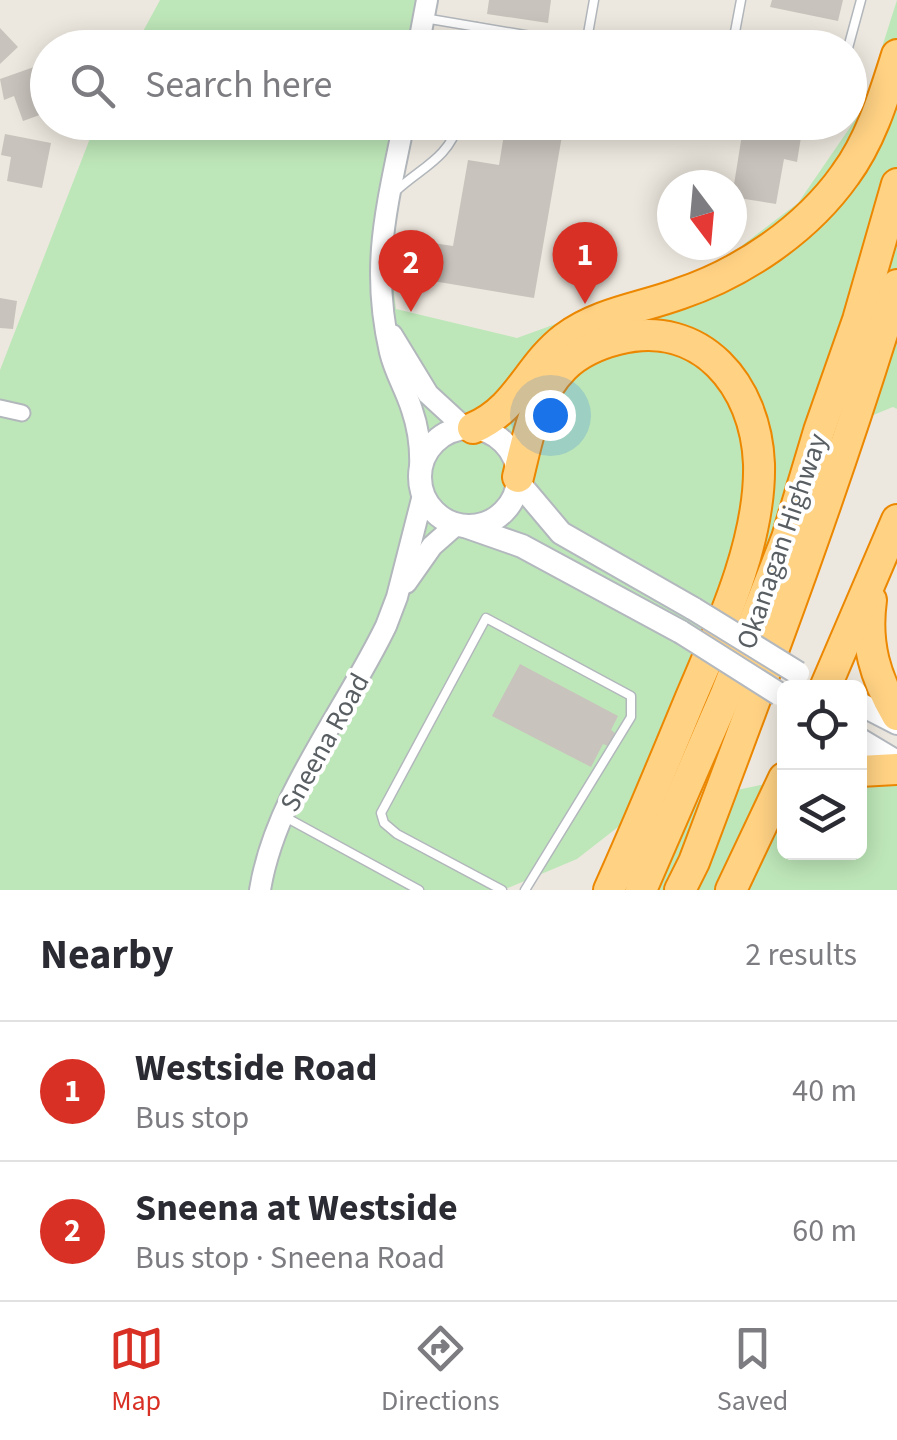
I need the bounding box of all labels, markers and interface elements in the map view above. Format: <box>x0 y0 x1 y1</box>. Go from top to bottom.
search box <box>30 30 867 140</box>
icon: search <box>65 58 120 113</box>
text: Search here <box>145 58 332 112</box>
north arrow <box>657 170 747 260</box>
pin: 1 <box>552 222 618 304</box>
pin: 2 <box>378 230 444 312</box>
your location <box>525 390 576 441</box>
street label: Okanagan Highway <box>726 428 838 655</box>
street label: Sneena Road <box>270 666 379 819</box>
map controls <box>777 680 867 860</box>
button: locate <box>777 680 867 770</box>
button: layers <box>777 770 867 860</box>
text: Nearby <box>40 925 174 985</box>
text: 2 results <box>745 932 857 978</box>
text: Westside Road <box>135 1041 378 1095</box>
text: 1 <box>64 1068 81 1114</box>
text: 40 m <box>792 1068 857 1114</box>
text: Bus stop <box>135 1095 249 1141</box>
text: Sneena at Westside <box>135 1181 458 1235</box>
text: 2 <box>64 1208 81 1254</box>
text: 60 m <box>792 1208 857 1254</box>
text: Bus stop · Sneena Road <box>135 1235 445 1281</box>
tab: Map <box>109 1321 164 1421</box>
tab: Directions <box>381 1321 500 1421</box>
tab: Saved <box>717 1321 788 1421</box>

